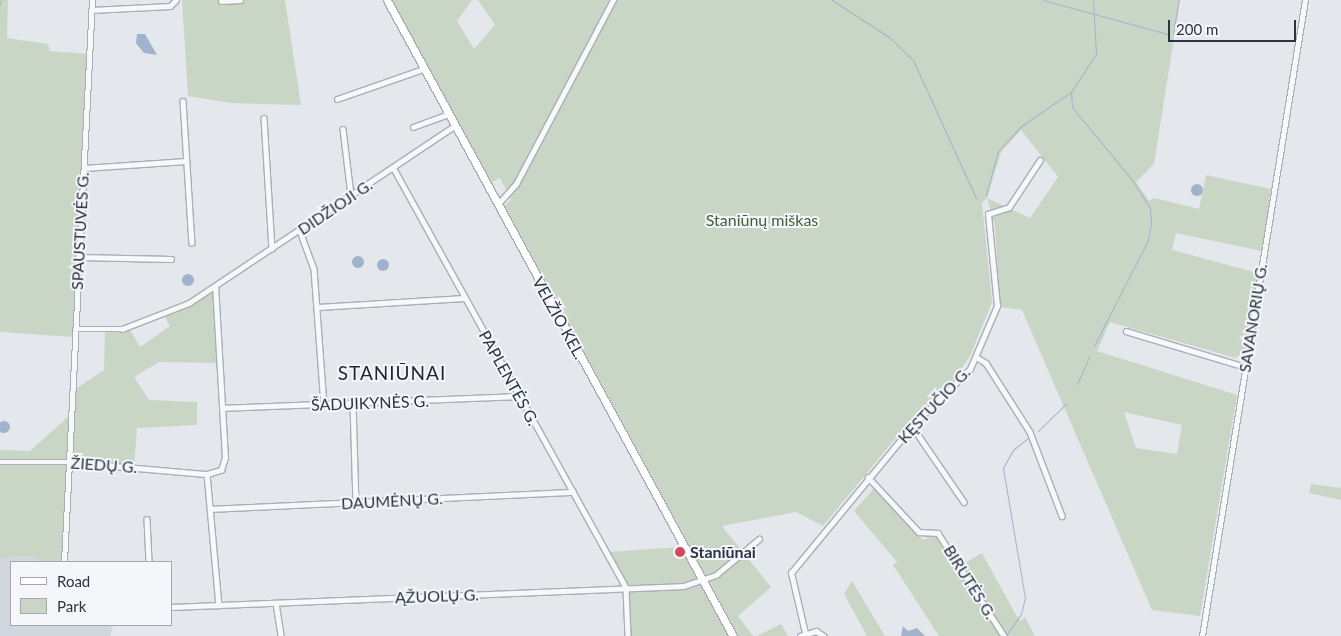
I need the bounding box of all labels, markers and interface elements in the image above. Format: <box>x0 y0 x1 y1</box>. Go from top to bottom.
scale bar <box>1171 10 1298 42</box>
text: 200 m <box>1176 20 1218 38</box>
street label: SPAUSTUVĖS G. <box>67 172 93 290</box>
street label: DIDŽIOJI G. <box>294 175 376 239</box>
park label: Staniūnų miškas <box>706 210 818 230</box>
street label: SAVANORIŲ G. <box>1235 262 1271 374</box>
street label: VELŽIO KEL. <box>529 273 589 363</box>
street label: PAPLENTĖS G. <box>475 327 543 429</box>
district label: STANIŪNAI <box>337 362 447 384</box>
street label: KĘSTUČIO G. <box>894 363 974 447</box>
street label: ŠADUIKYNĖS G. <box>311 391 429 415</box>
street label: ŽIEDŲ G. <box>70 453 138 477</box>
street label: DAUMĖNŲ G. <box>341 489 443 513</box>
place label: Staniūnai <box>690 542 756 562</box>
street label: BIRUTĖS G. <box>940 542 1000 622</box>
marker: Staniūnai <box>674 546 686 558</box>
legend <box>10 561 172 626</box>
text: Road <box>57 572 90 590</box>
street label: ĄŽUOLŲ G. <box>395 585 479 607</box>
text: Park <box>57 597 86 615</box>

